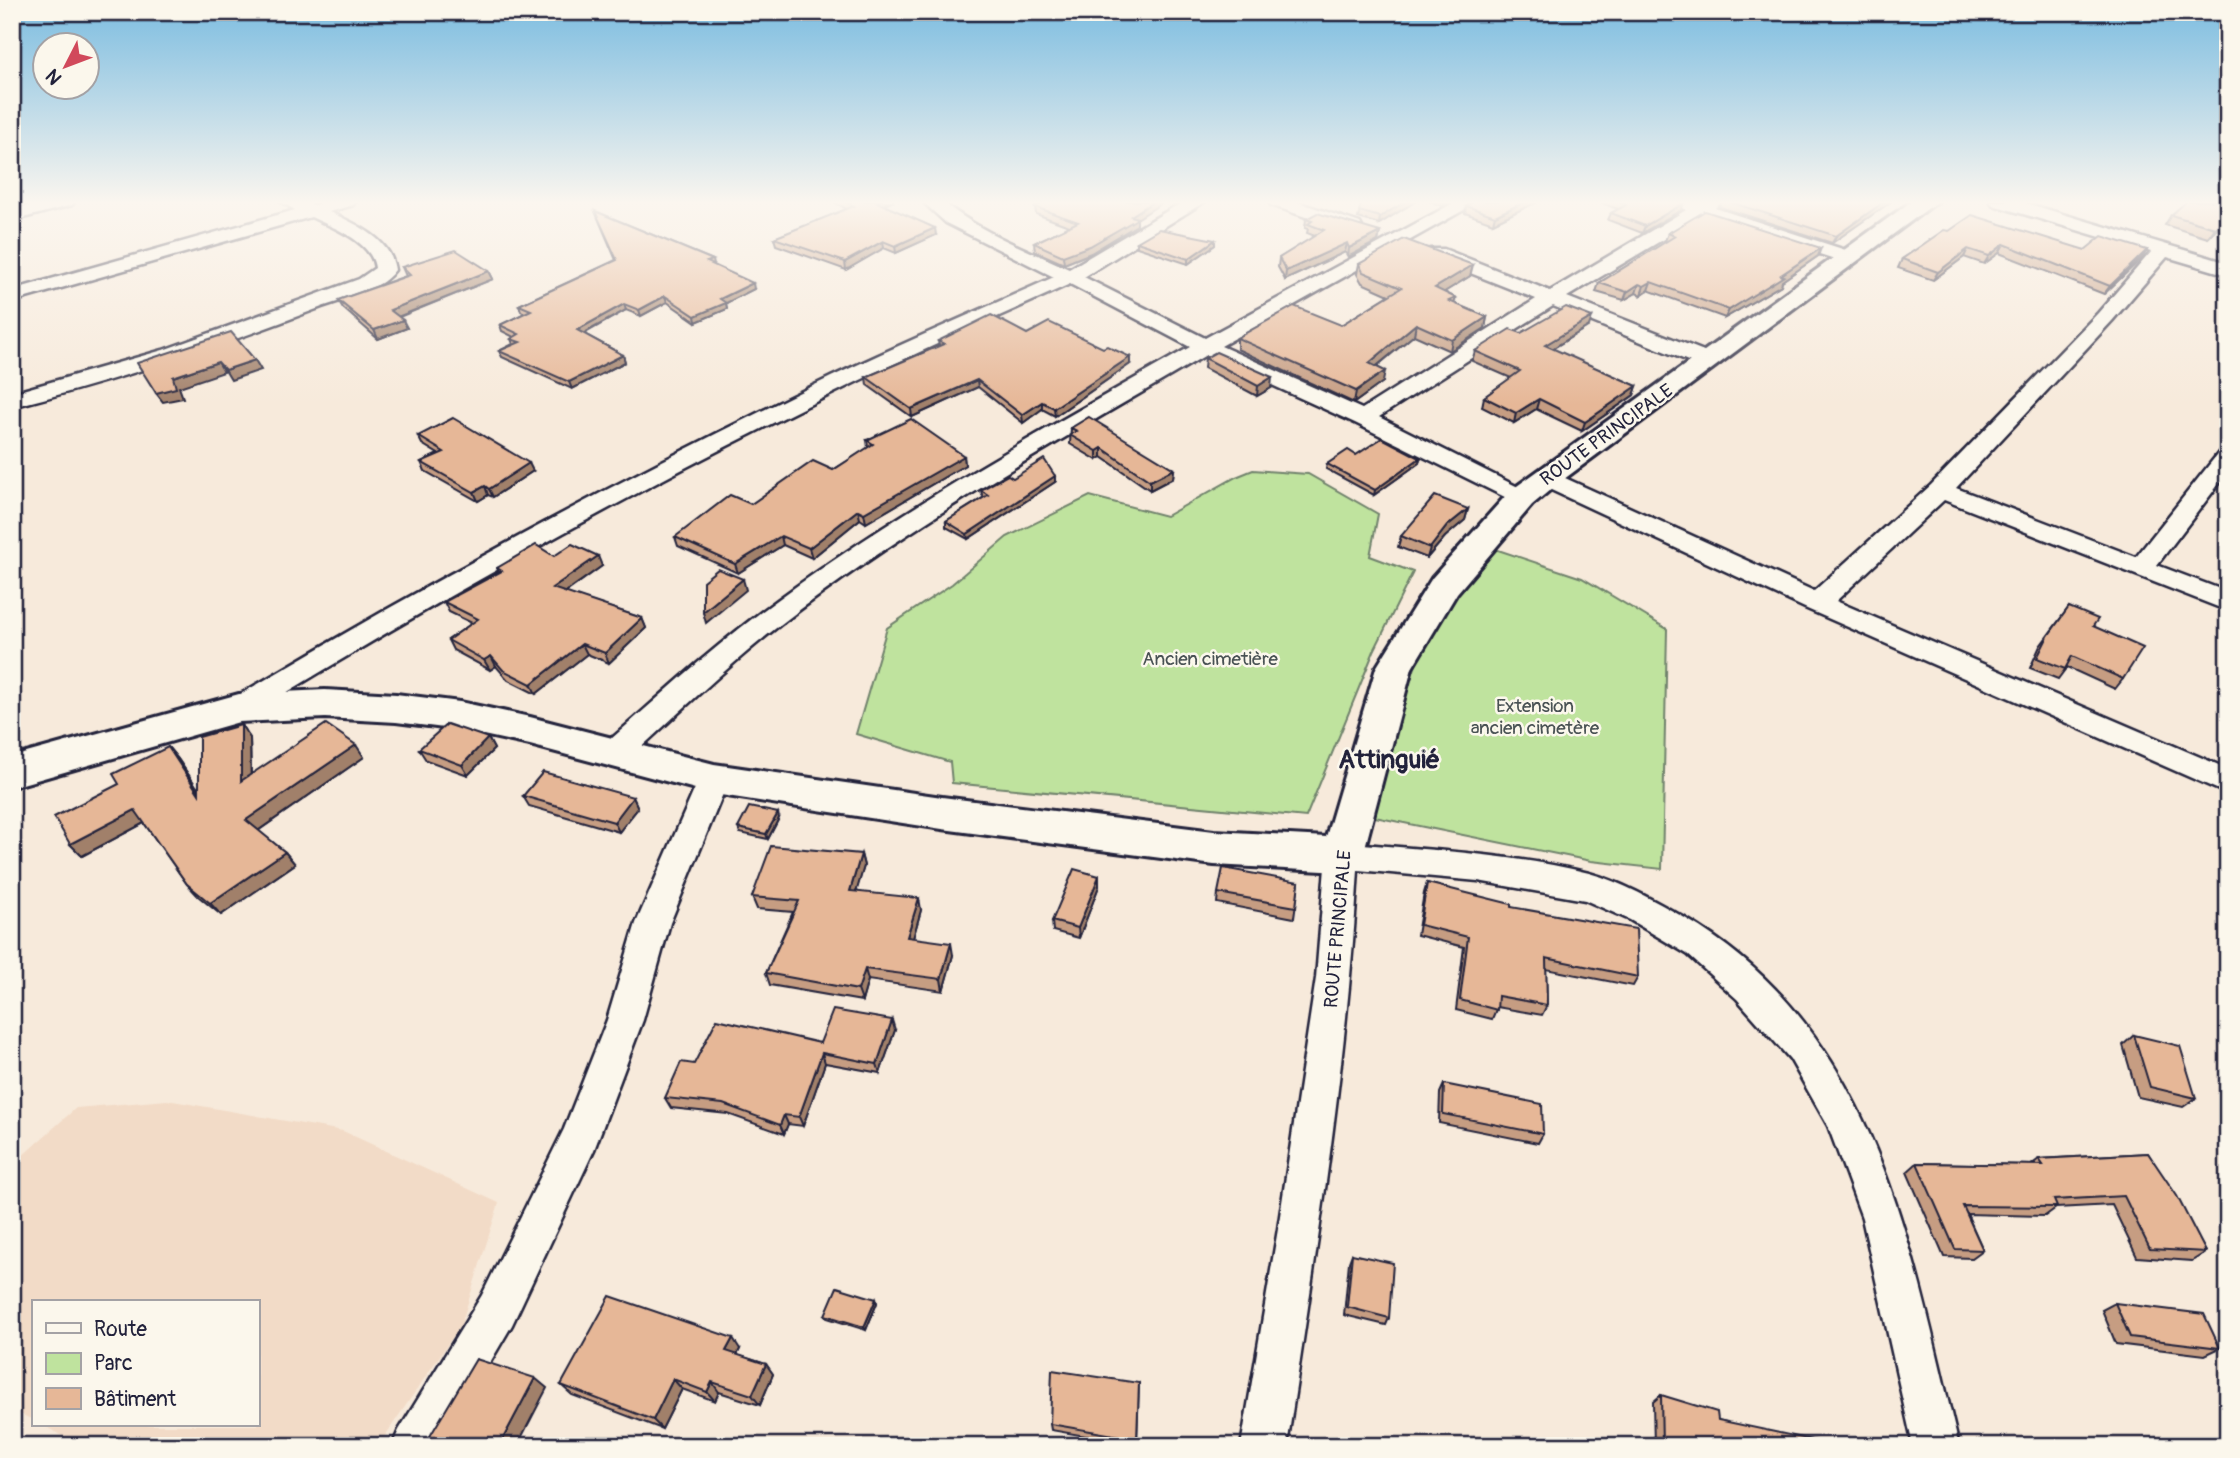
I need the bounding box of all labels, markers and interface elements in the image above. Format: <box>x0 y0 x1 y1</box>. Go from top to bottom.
north arrow <box>32 32 102 102</box>
text: N <box>41 64 67 90</box>
street label: ROUTE PRINCIPALE <box>1536 379 1678 491</box>
park label: Ancien cimetière <box>1142 647 1278 671</box>
park label: Extension ancien cimetère <box>1471 694 1600 740</box>
district label: Attinguié <box>1338 744 1440 776</box>
street label: ROUTE PRINCIPALE <box>1319 849 1357 1009</box>
legend <box>32 1300 259 1426</box>
text: Route <box>94 1316 147 1343</box>
text: Parc <box>94 1350 133 1377</box>
text: Bâtiment <box>94 1386 177 1413</box>

